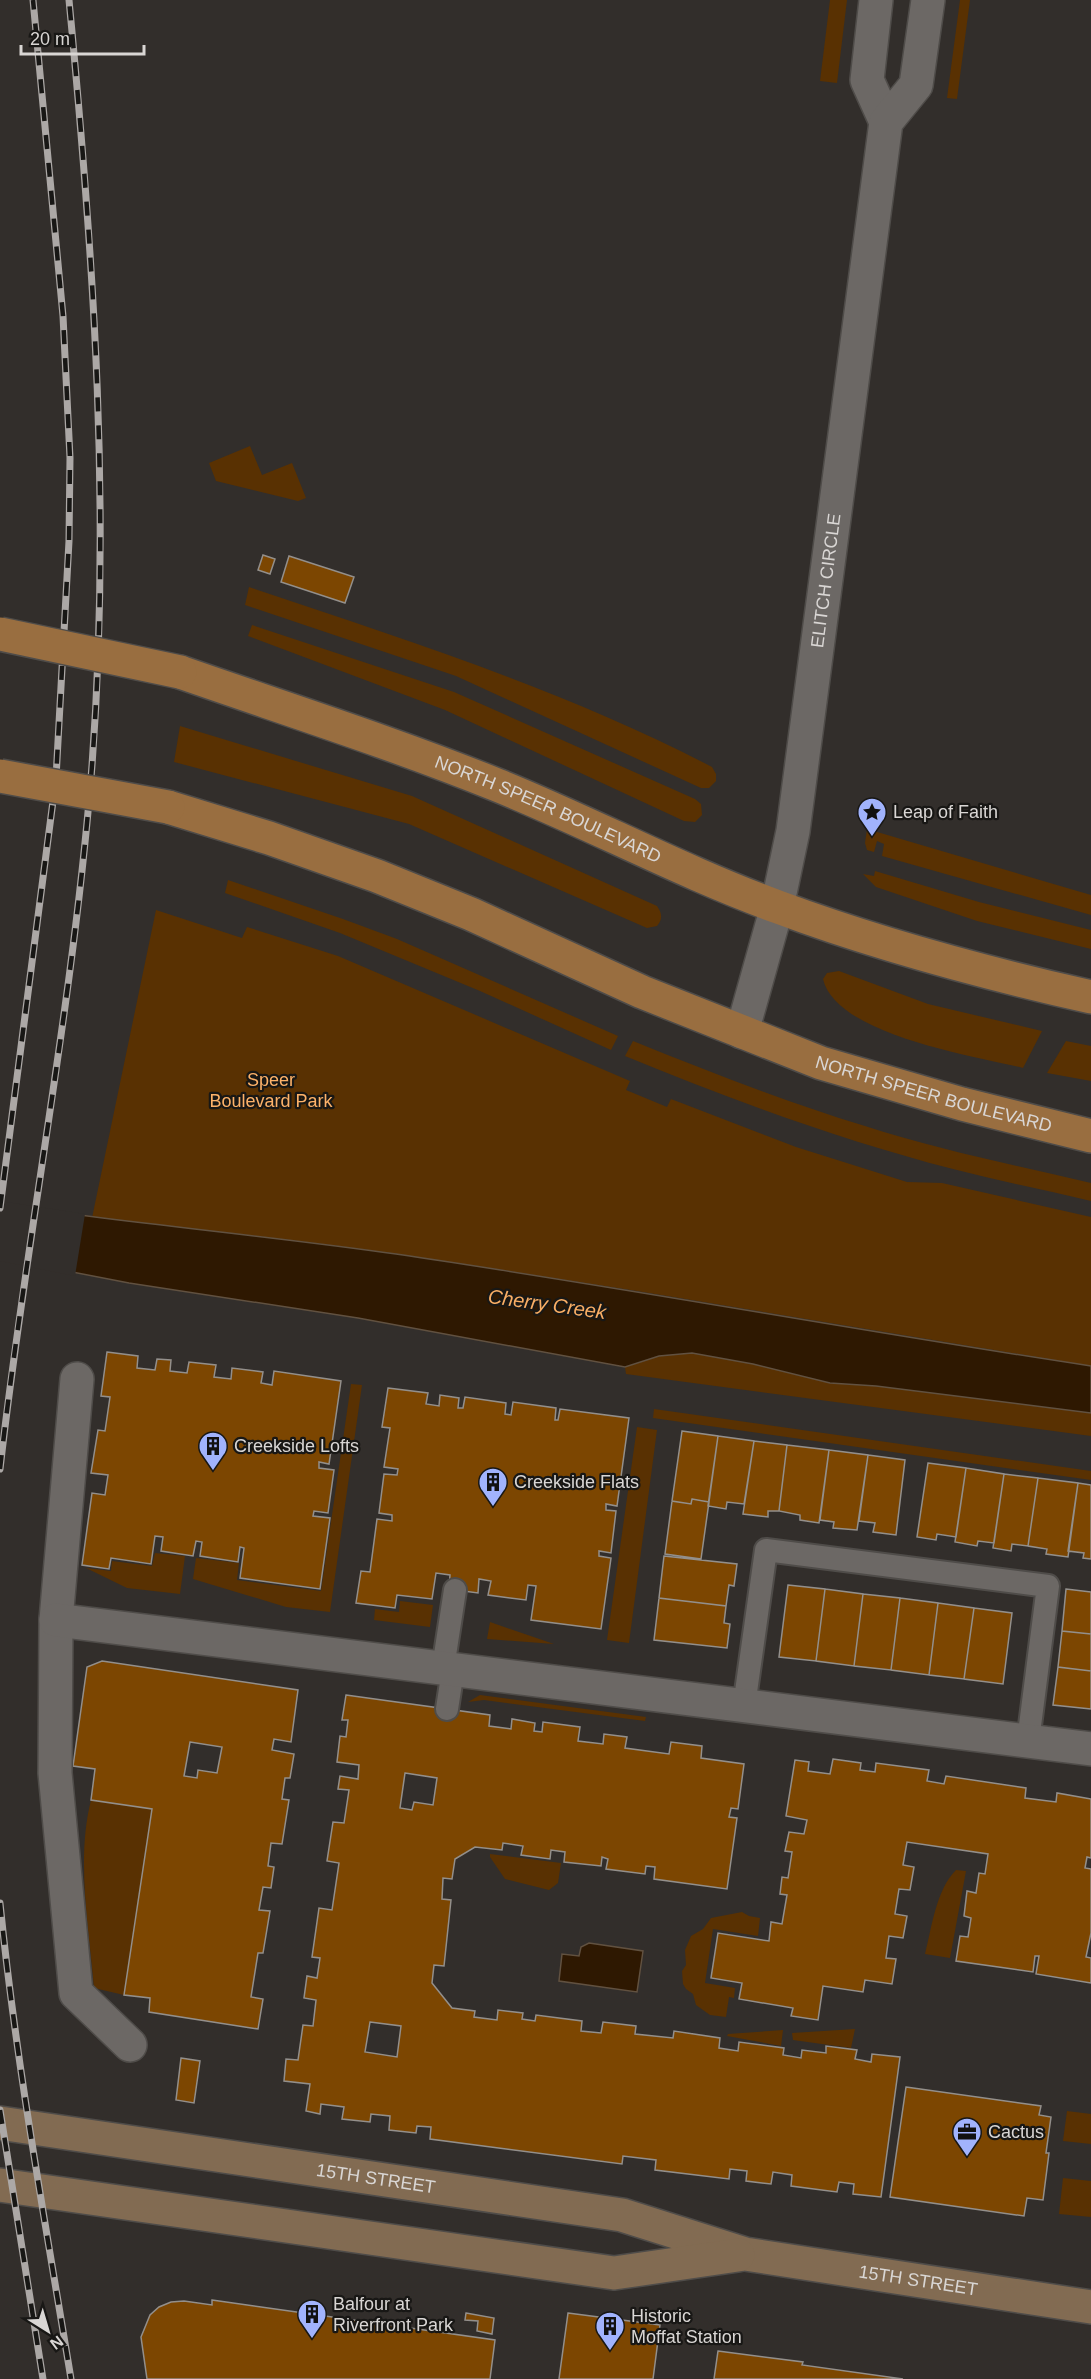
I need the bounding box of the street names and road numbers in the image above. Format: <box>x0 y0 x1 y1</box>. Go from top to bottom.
street label: ELITCH CIRCLE <box>807 512 845 649</box>
street label: NORTH SPEER BOULEVARD <box>432 752 664 867</box>
street label: NORTH SPEER BOULEVARD <box>813 1052 1054 1136</box>
street label: 15TH STREET <box>315 2160 437 2197</box>
street label: 15TH STREET <box>857 2262 979 2300</box>

